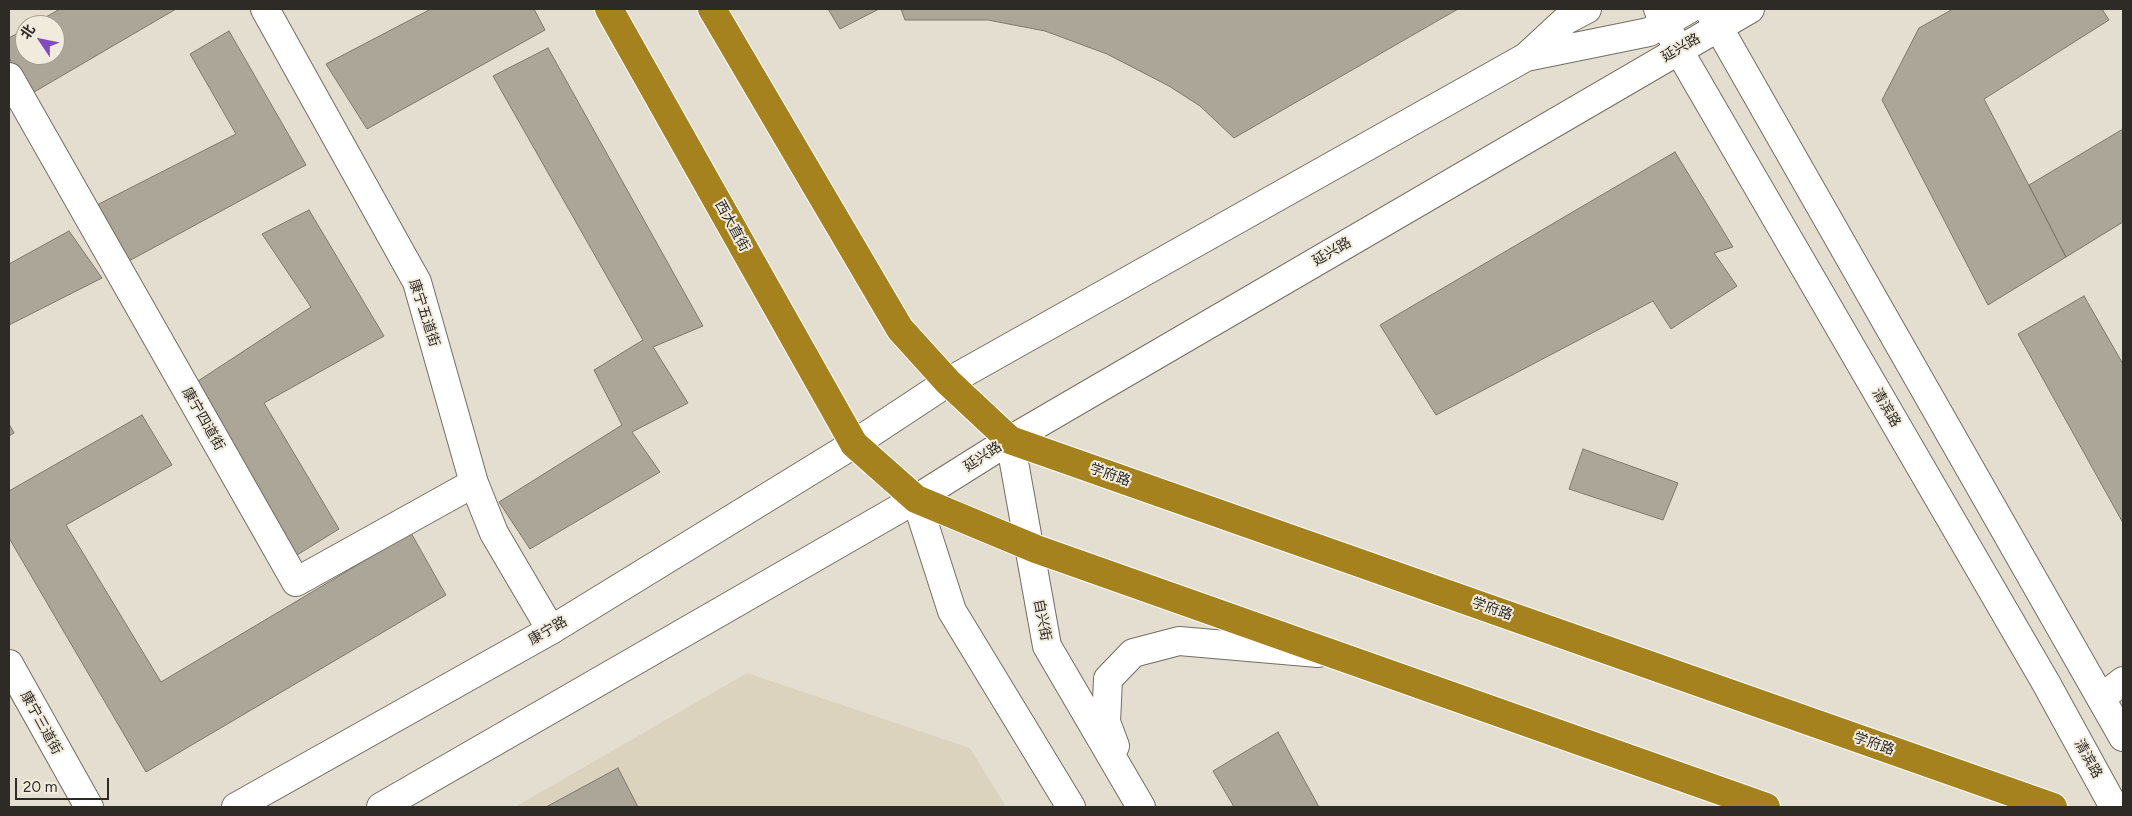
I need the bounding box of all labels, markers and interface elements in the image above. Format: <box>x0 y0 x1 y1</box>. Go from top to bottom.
north arrow <box>15 15 65 65</box>
text: 北 <box>17 21 39 42</box>
street label: 延兴路 <box>1659 30 1703 66</box>
street label: 西大直街 <box>711 197 753 255</box>
street label: 延兴路 <box>1310 234 1354 270</box>
street label: 康宁五道街 <box>405 277 443 349</box>
street label: 康宁四道街 <box>178 384 228 454</box>
street label: 清滨路 <box>1868 386 1904 430</box>
street label: 延兴路 <box>961 439 1005 475</box>
street label: 学府路 <box>1087 460 1133 490</box>
street label: 学府路 <box>1469 594 1515 624</box>
street label: 自兴街 <box>1030 598 1054 642</box>
street label: 康宁路 <box>526 613 570 649</box>
street label: 康宁三道街 <box>17 688 65 758</box>
street label: 学府路 <box>1851 729 1897 759</box>
street label: 清滨路 <box>2070 737 2106 781</box>
scale bar <box>18 768 111 800</box>
text: 20 m <box>23 778 57 796</box>

